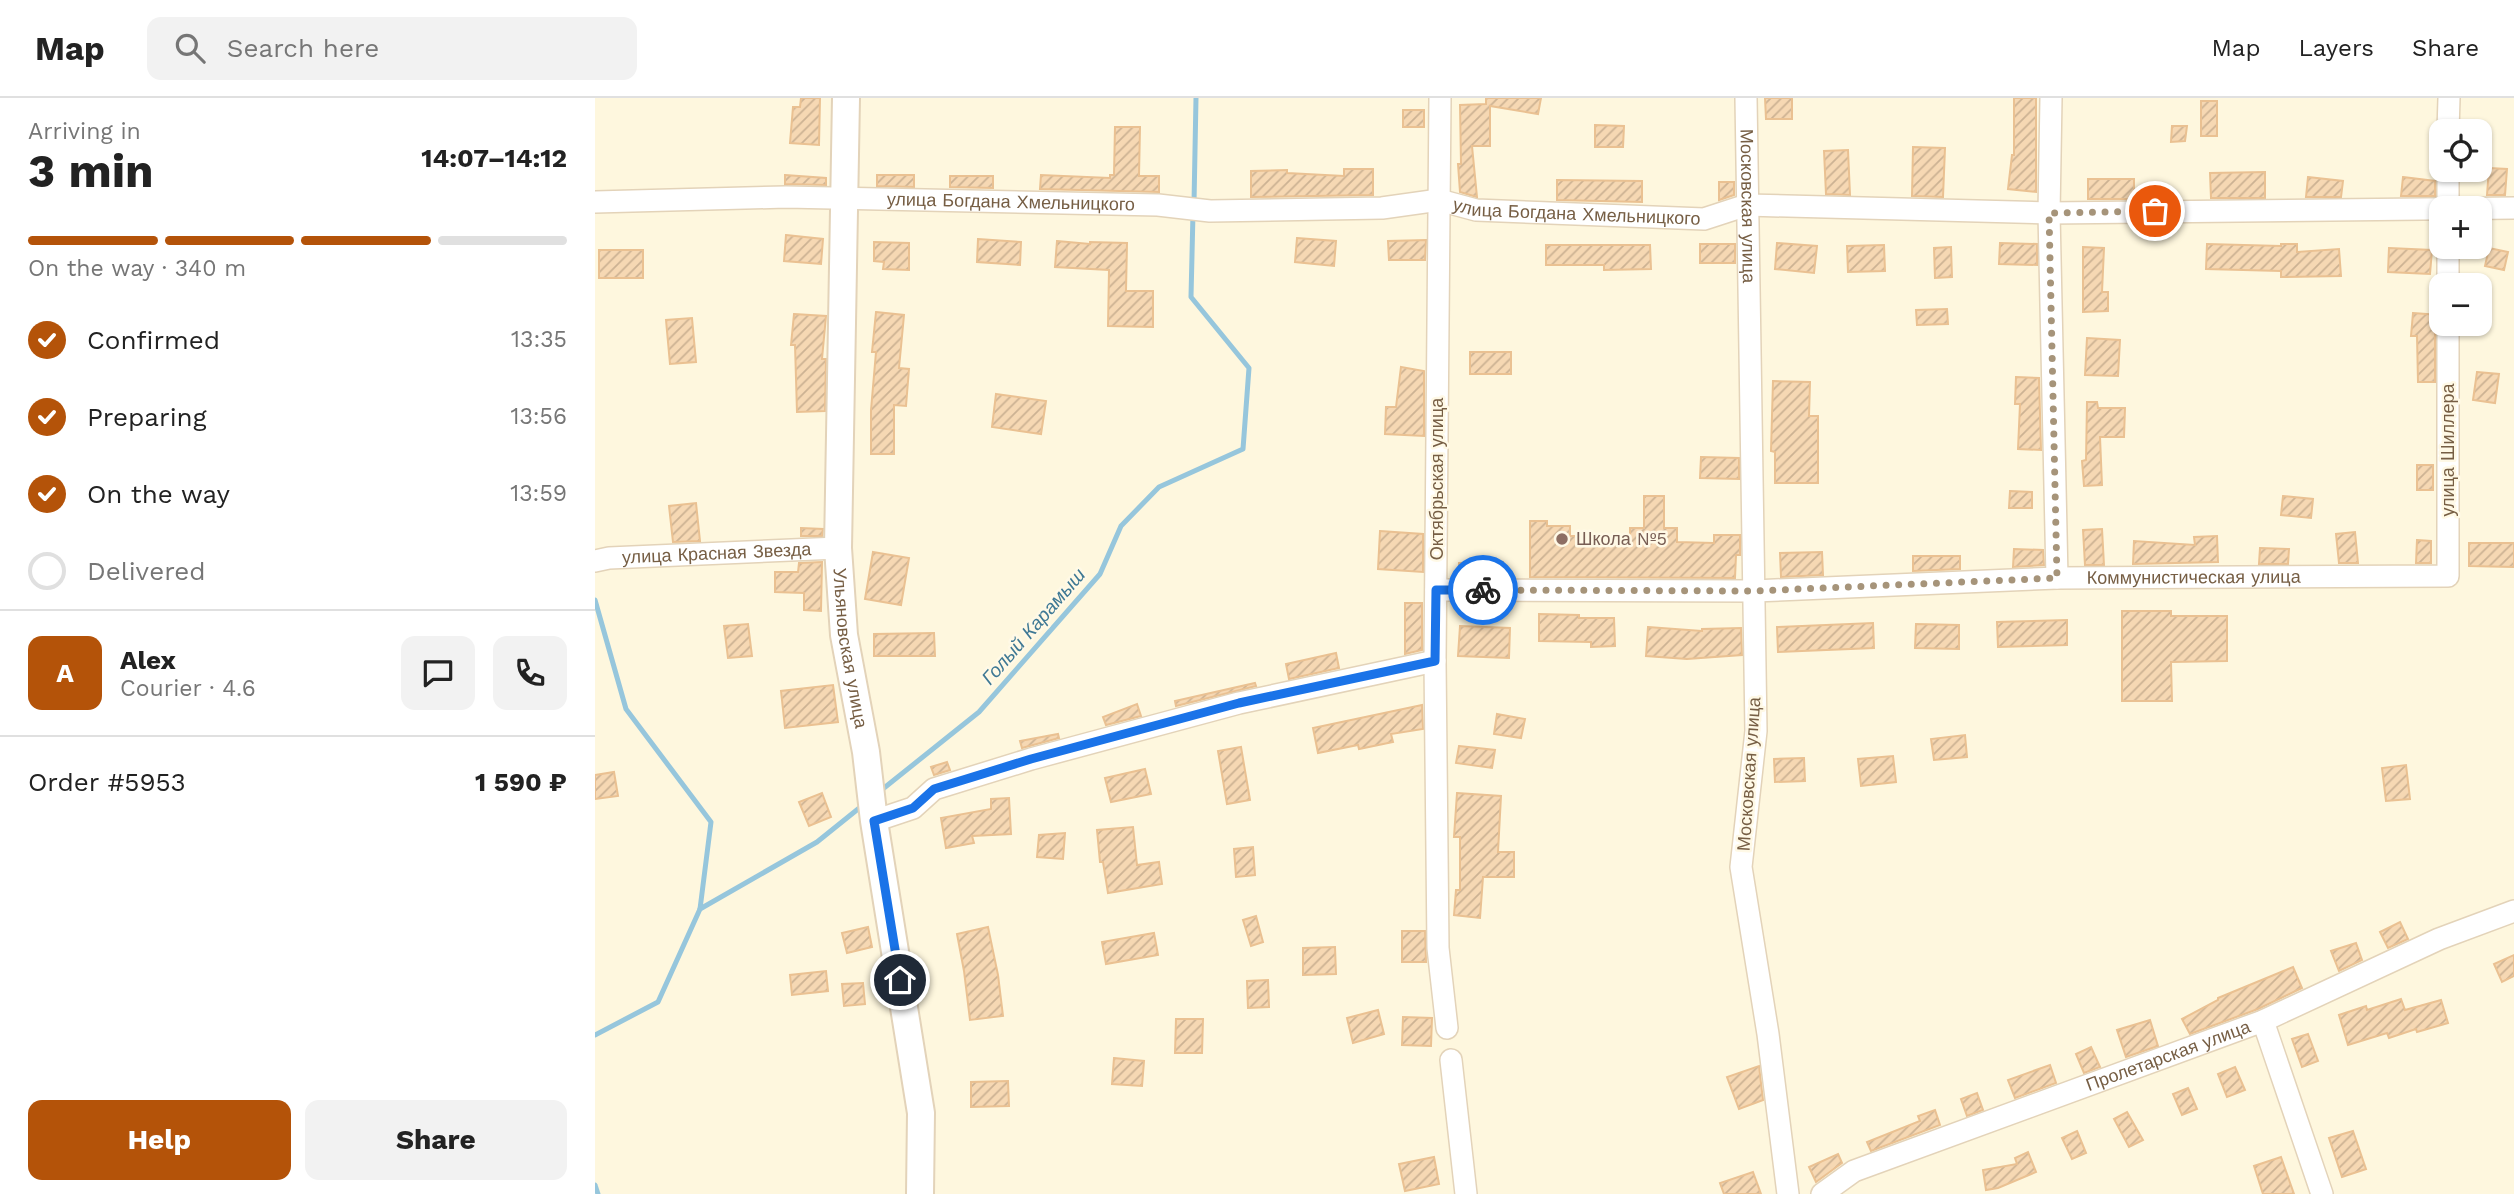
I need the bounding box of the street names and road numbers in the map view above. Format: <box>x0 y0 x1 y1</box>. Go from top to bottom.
street label: Московская улица <box>1736 129 1760 284</box>
street label: улица Богдана Хмельницкого <box>887 188 1135 215</box>
street label: улица Богдана Хмельницкого <box>1451 193 1701 229</box>
street label: улица Шиллера <box>2437 382 2458 517</box>
street label: Октябрьская улица <box>1426 397 1447 560</box>
street label: улица Красная Звезда <box>622 538 813 567</box>
street label: Коммунистическая улица <box>2087 566 2302 588</box>
street label: Ульяновская улица <box>829 567 872 731</box>
street label: Московская улица <box>1733 695 1764 852</box>
street label: Пролетарская улица <box>2083 1015 2254 1095</box>

